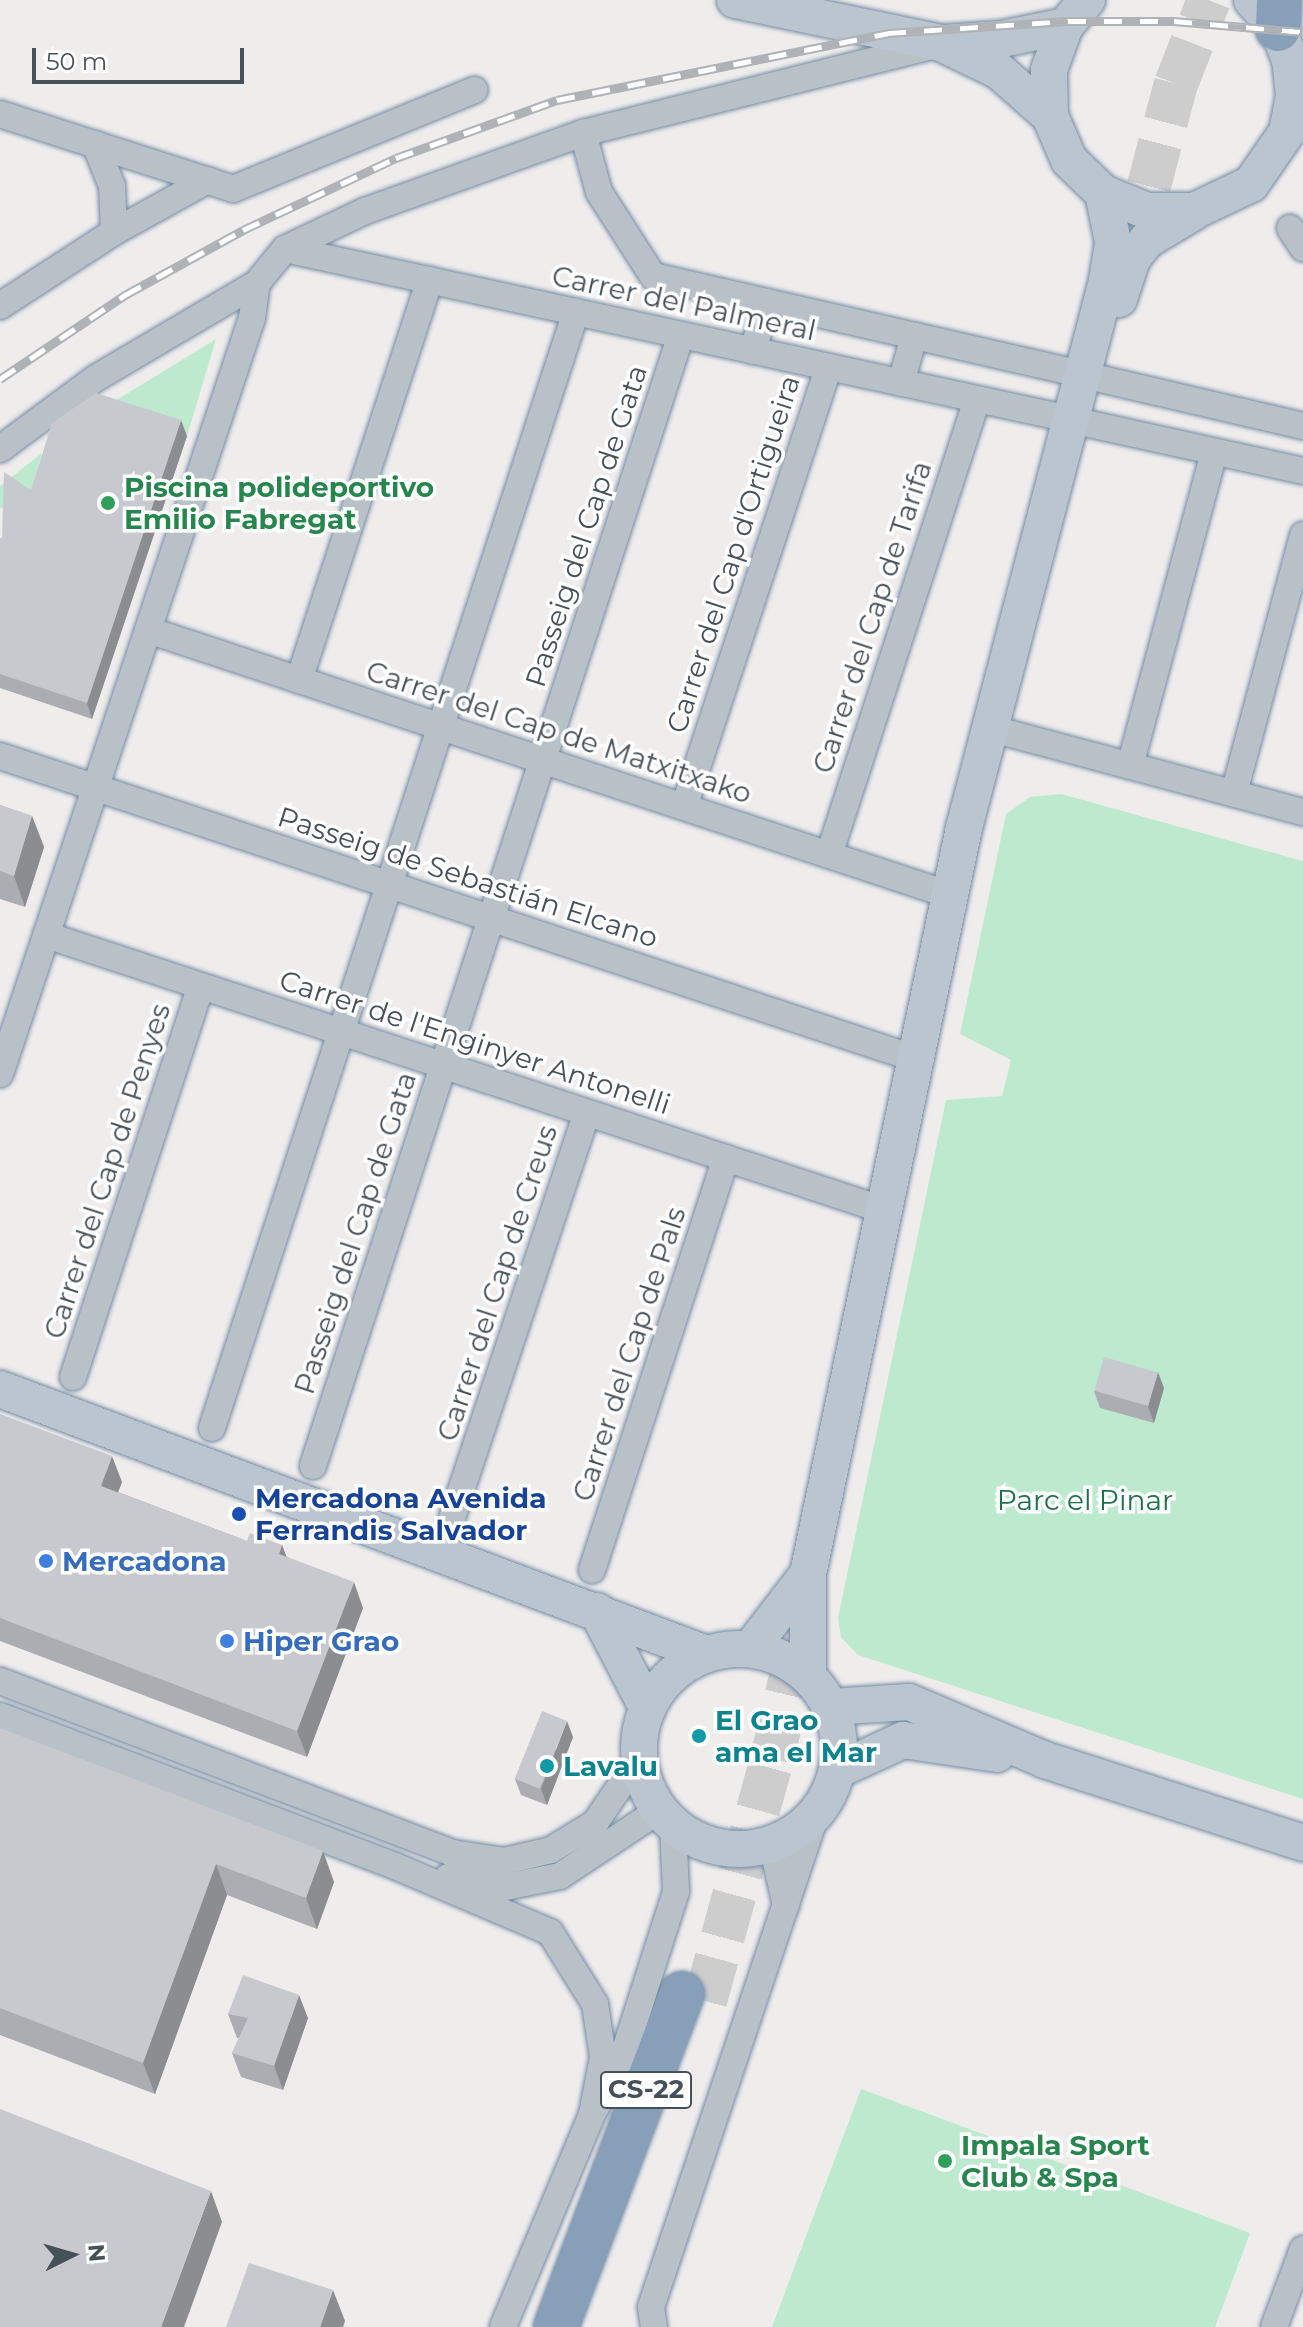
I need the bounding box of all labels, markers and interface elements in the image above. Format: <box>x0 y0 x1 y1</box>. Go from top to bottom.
scale bar <box>36 32 248 82</box>
text: 50 m <box>46 47 107 76</box>
street label: Carrer del Palmeral <box>549 259 819 347</box>
street label: Passeig del Cap de Gata <box>518 361 654 691</box>
street label: Carrer del Cap d'Ortigueira <box>659 371 807 737</box>
street label: Carrer del Cap de Tarifa <box>806 457 938 777</box>
place label: Piscina polideportivo Emilio Fabregat <box>124 470 434 536</box>
marker: Piscina polideportivo Emilio Fabregat <box>99 494 117 512</box>
street label: Carrer del Cap de Matxitxako <box>362 654 756 810</box>
street label: Passeig de Sebastián Elcano <box>274 800 662 954</box>
street label: Carrer de l'Enginyer Antonelli <box>275 963 675 1121</box>
street label: Carrer del Cap de Penyes <box>37 999 177 1343</box>
street label: Passeig del Cap de Gata <box>287 1068 423 1398</box>
street label: Carrer del Cap de Creus <box>430 1121 564 1445</box>
street label: Carrer del Cap de Pals <box>566 1203 692 1505</box>
place label: Mercadona Avenida Ferrandis Salvador <box>255 1481 547 1547</box>
park label: Parc el Pinar <box>997 1483 1173 1517</box>
marker: Mercadona Avenida Ferrandis Salvador <box>230 1505 248 1523</box>
place label: Mercadona <box>62 1544 227 1578</box>
marker: Mercadona <box>37 1552 55 1570</box>
place label: Hiper Grao <box>243 1624 399 1658</box>
marker: Hiper Grao <box>218 1632 236 1650</box>
place label: El Grao ama el Mar <box>715 1703 877 1769</box>
marker: El Grao ama el Mar <box>690 1727 708 1745</box>
place label: Lavalu <box>563 1749 658 1783</box>
marker: Lavalu <box>538 1757 556 1775</box>
road number: CS-22 <box>600 2068 692 2112</box>
place label: Impala Sport Club & Spa <box>961 2128 1150 2194</box>
marker: Impala Sport Club & Spa <box>936 2152 954 2170</box>
north arrow <box>32 2215 112 2295</box>
text: N <box>82 2243 111 2263</box>

